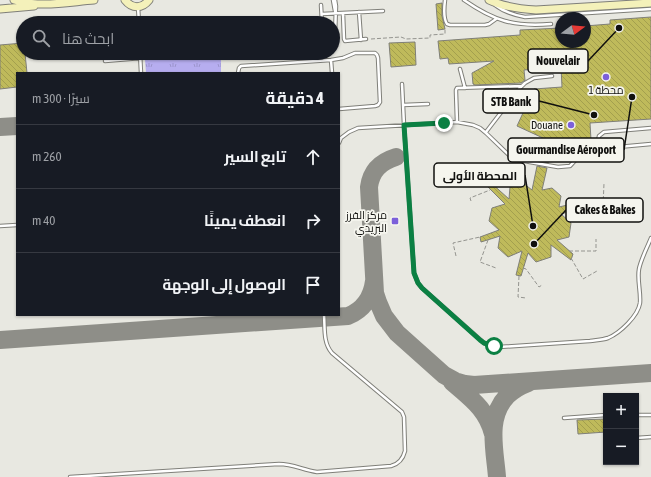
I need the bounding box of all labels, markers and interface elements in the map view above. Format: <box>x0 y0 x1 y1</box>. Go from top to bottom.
north arrow <box>555 12 591 48</box>
search box <box>16 16 340 60</box>
icon: search <box>30 27 52 49</box>
text: ابحث هنا <box>62 30 114 47</box>
callout: Nouvelair <box>528 49 588 73</box>
text: Nouvelair <box>536 54 580 68</box>
marker: محطة 1 <box>601 72 611 82</box>
place label: محطة 1 <box>589 84 623 96</box>
text: 4 دقيقة <box>266 88 324 108</box>
callout: STB Bank <box>483 89 539 113</box>
text: سيرًا · 300 m <box>32 91 90 106</box>
text: STB Bank <box>491 95 532 109</box>
route end <box>435 114 453 132</box>
place label: Douane <box>531 119 563 131</box>
marker: Douane <box>566 120 576 130</box>
callout: Gourmandise Aéroport <box>508 138 624 162</box>
text: Gourmandise Aéroport <box>516 143 616 157</box>
icon: ahead <box>302 146 324 168</box>
text: تابع السير <box>224 148 286 165</box>
text: 260 m <box>32 149 62 164</box>
callout: المحطة الأولى <box>434 163 525 187</box>
text: المحطة الأولى <box>443 169 517 184</box>
callout: Cakes & Bakes <box>566 198 643 222</box>
text: Cakes & Bakes <box>574 203 636 217</box>
place label: مركز الفرز البريدي <box>345 209 387 237</box>
icon: right <box>302 210 324 232</box>
text: انعطف يمينًا <box>204 212 286 229</box>
text: 40 m <box>32 213 55 228</box>
marker: مركز الفرز البريدي <box>390 216 400 226</box>
icon: arrive <box>302 274 324 296</box>
text: الوصول إلى الوجهة <box>162 276 286 293</box>
route start <box>485 337 503 355</box>
map controls <box>603 393 639 465</box>
button: + <box>603 393 639 429</box>
button: − <box>603 429 639 465</box>

